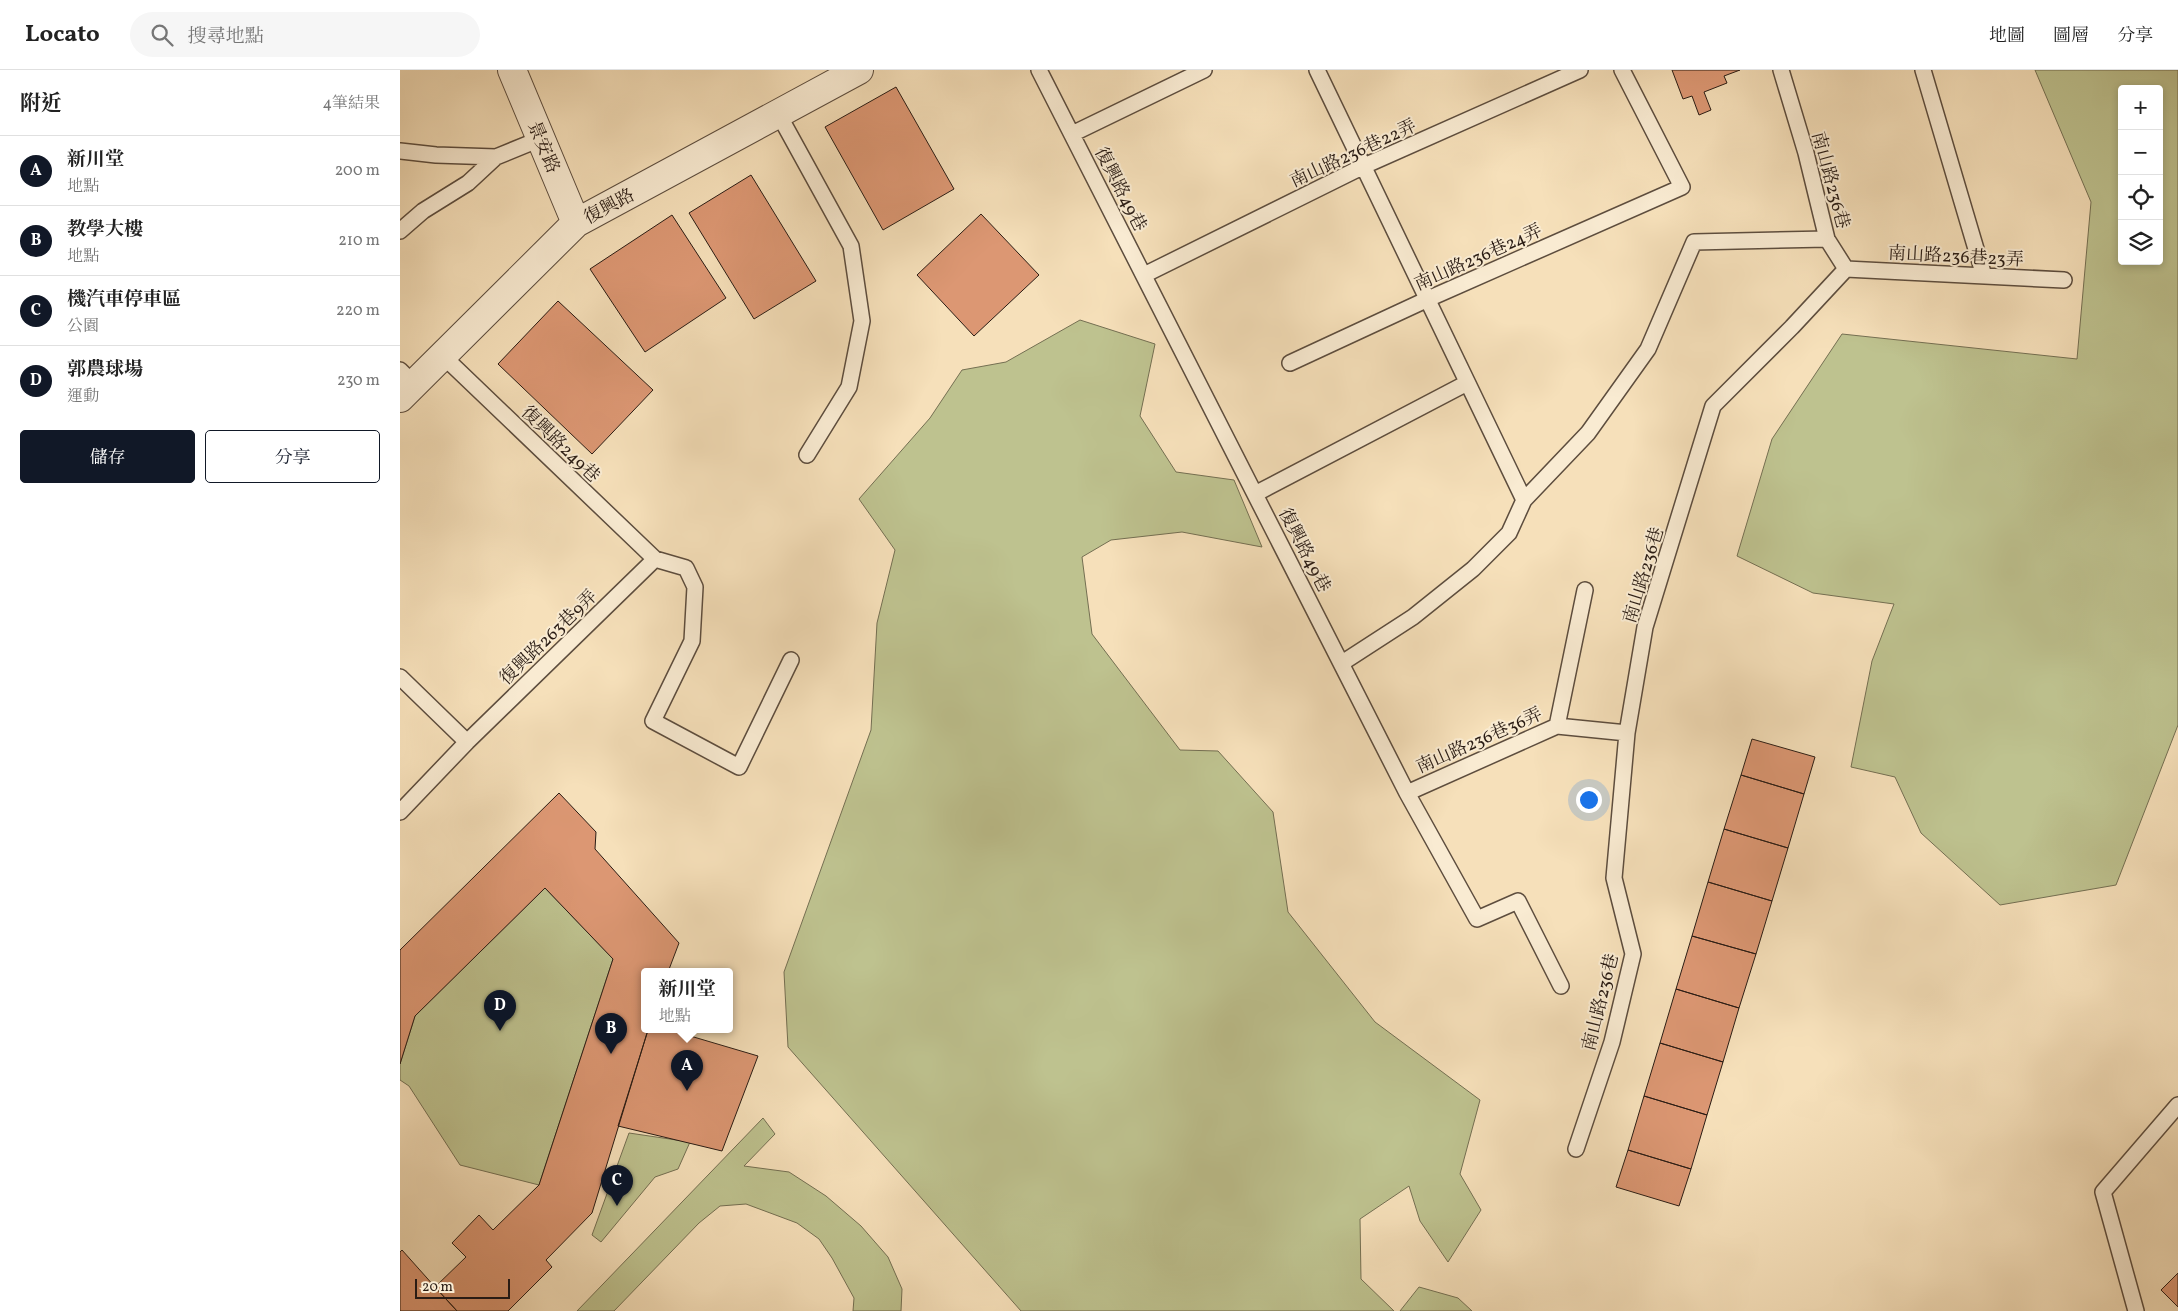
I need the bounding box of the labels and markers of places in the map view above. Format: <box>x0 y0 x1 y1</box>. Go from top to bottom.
pin: D <box>484 990 516 1031</box>
pin: B <box>595 1013 627 1054</box>
pin: A <box>671 1050 703 1091</box>
pin: C <box>601 1165 633 1206</box>

